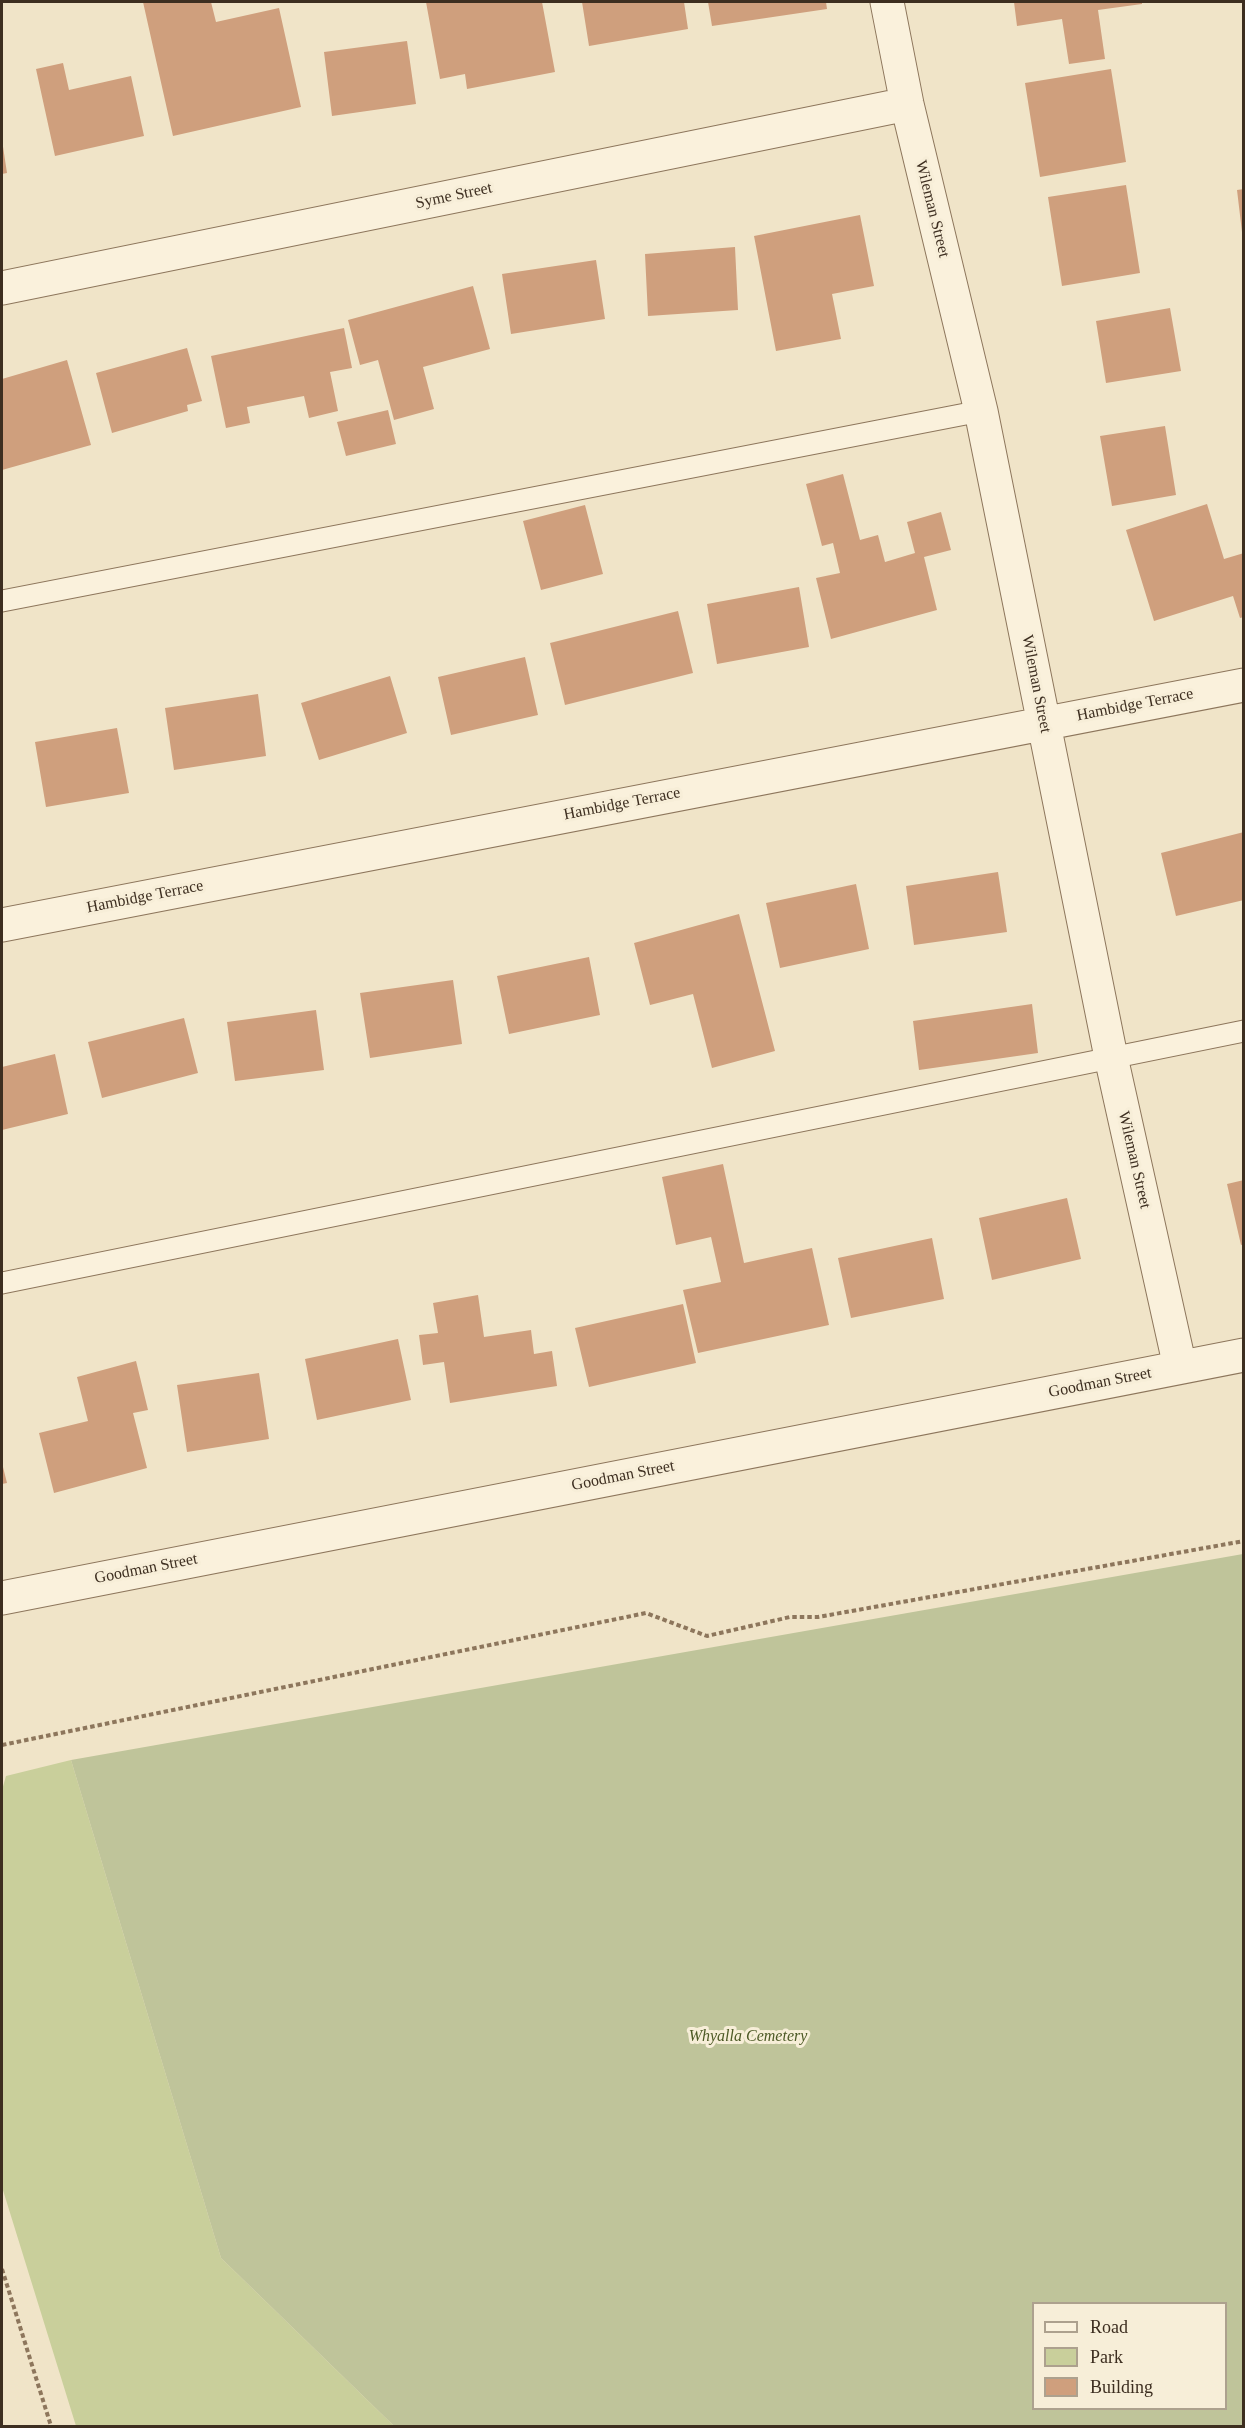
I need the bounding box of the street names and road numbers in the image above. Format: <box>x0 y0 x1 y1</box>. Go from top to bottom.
street label: Wileman Street <box>911 158 953 260</box>
street label: Syme Street <box>414 179 494 213</box>
street label: Wileman Street <box>1017 633 1055 735</box>
street label: Hambidge Terrace <box>1075 684 1195 726</box>
street label: Hambidge Terrace <box>562 783 682 825</box>
street label: Hambidge Terrace <box>85 876 205 918</box>
street label: Wileman Street <box>1113 1109 1155 1211</box>
street label: Goodman Street <box>1047 1364 1153 1402</box>
street label: Goodman Street <box>570 1457 676 1495</box>
street label: Goodman Street <box>93 1550 199 1588</box>

